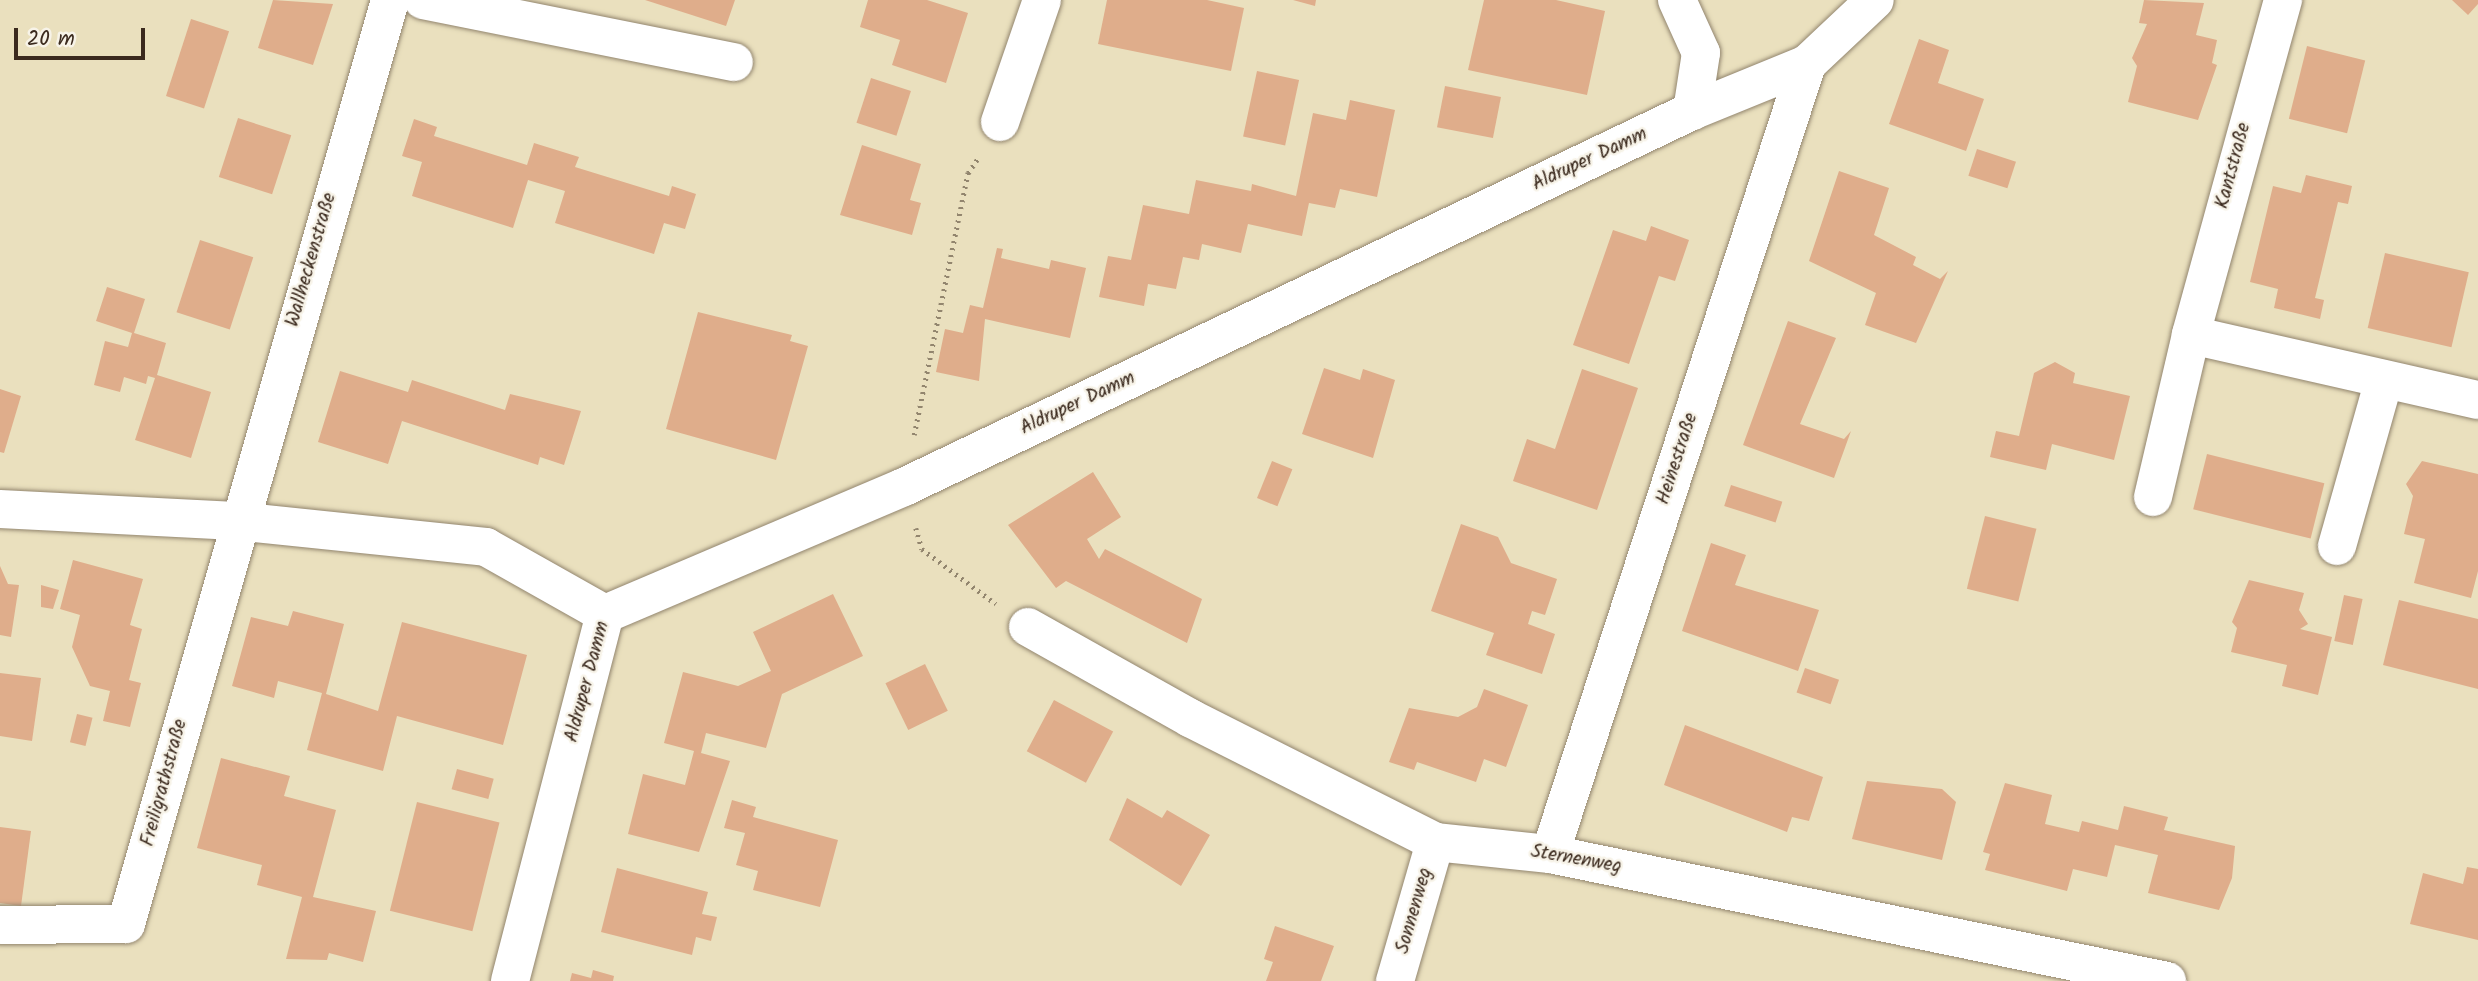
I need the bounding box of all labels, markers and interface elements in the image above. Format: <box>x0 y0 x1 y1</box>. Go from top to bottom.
scale bar <box>18 14 149 58</box>
text: 20 m <box>27 23 75 56</box>
street label: Kantstraße <box>2212 121 2256 211</box>
street label: Aldruper Damm <box>1529 123 1651 197</box>
street label: Wallheckenstraße <box>282 190 342 330</box>
street label: Aldruper Damm <box>1017 367 1139 441</box>
street label: Heinestraße <box>1653 410 1703 508</box>
street label: Aldruper Damm <box>561 619 615 745</box>
street label: Freiligrathstraße <box>137 717 193 849</box>
street label: Sternenweg <box>1529 841 1623 879</box>
street label: Sonnenweg <box>1392 866 1438 956</box>

